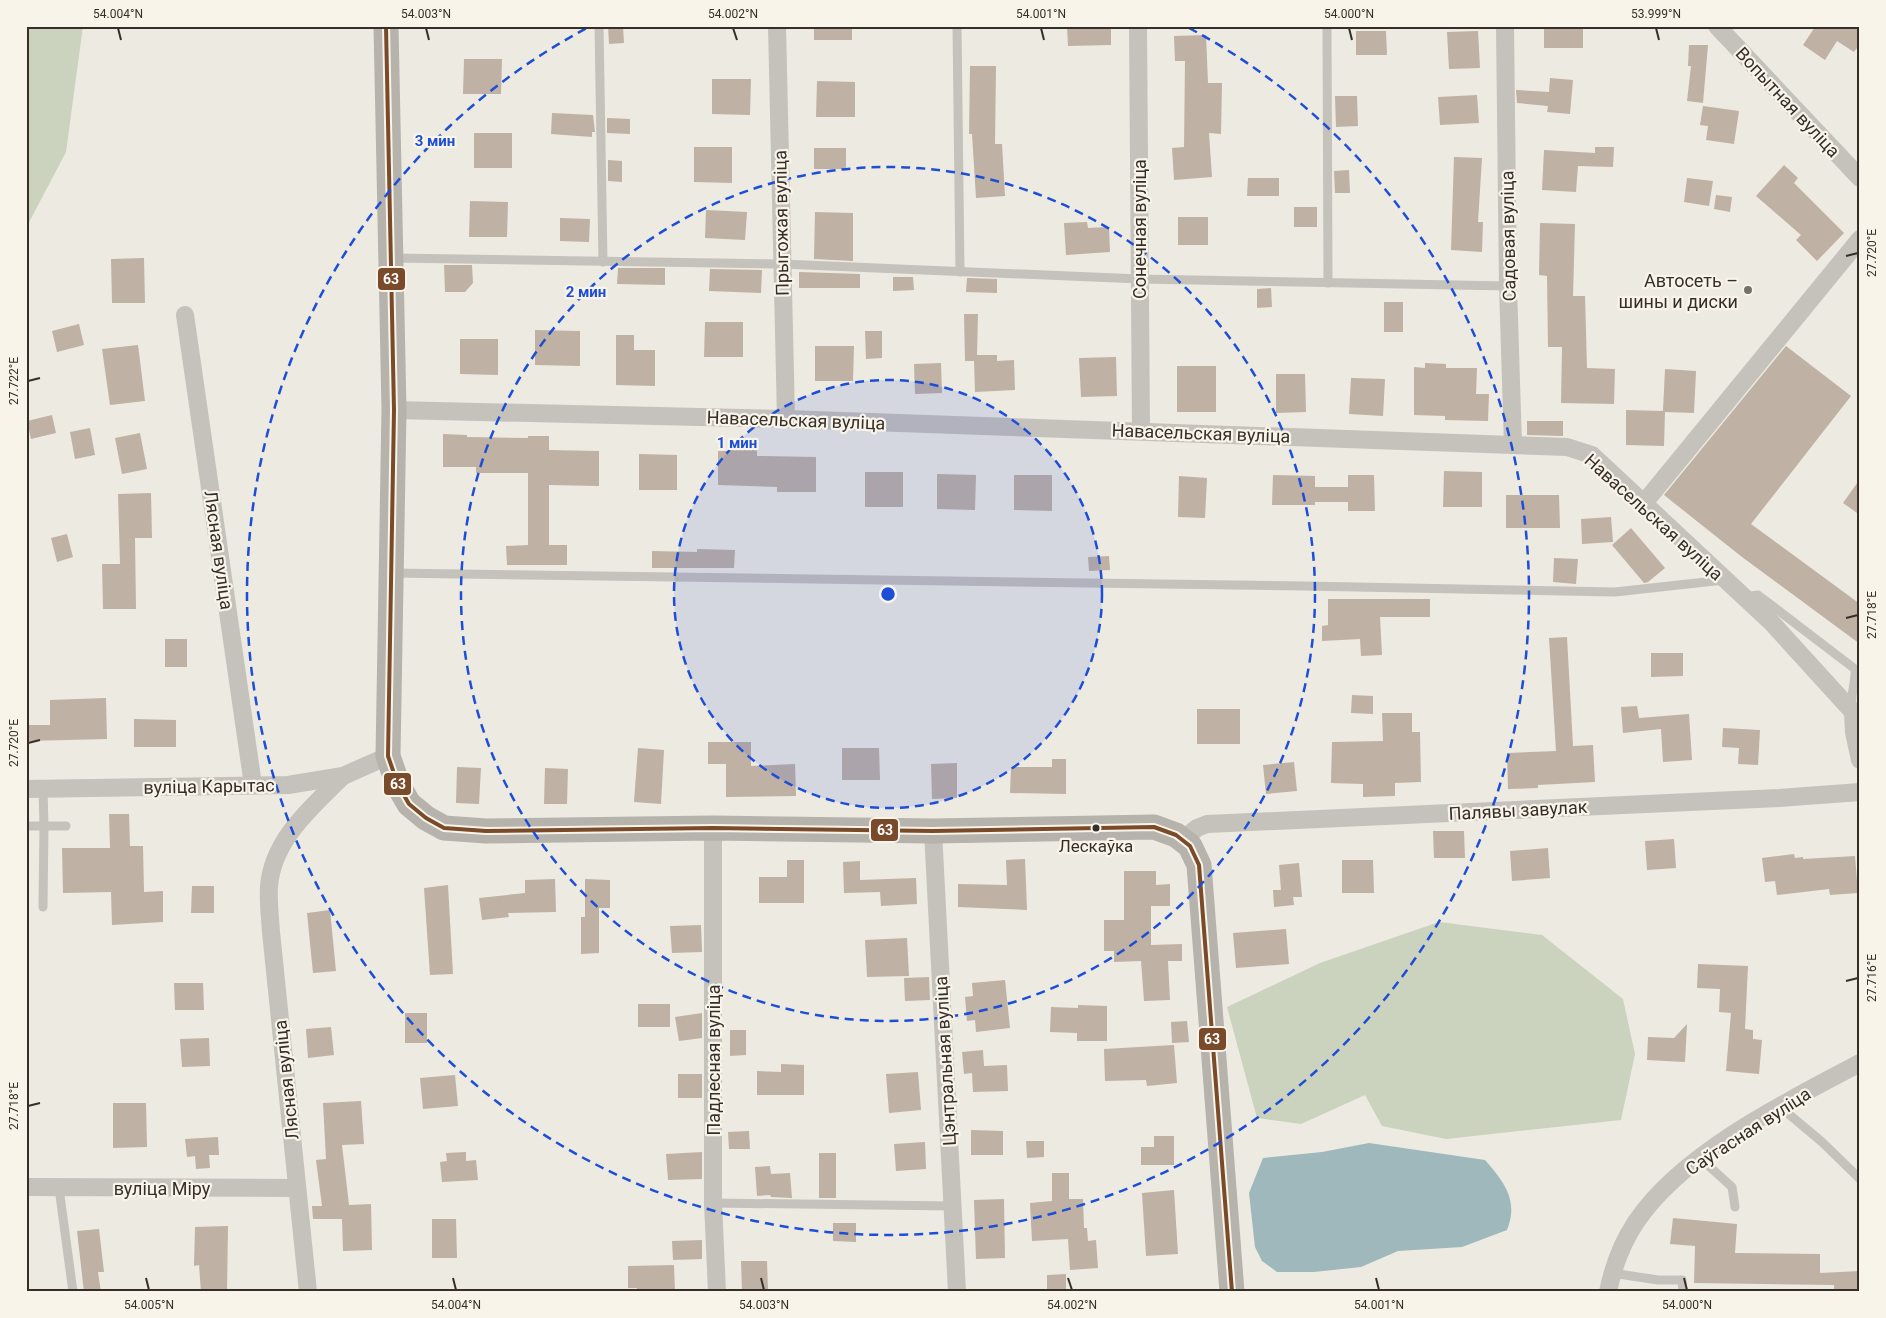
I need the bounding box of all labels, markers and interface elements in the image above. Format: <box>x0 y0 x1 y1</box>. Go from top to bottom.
text: 54.004°N <box>93 7 143 21</box>
text: 54.003°N <box>401 7 451 21</box>
text: 54.002°N <box>708 7 758 21</box>
text: 54.001°N <box>1016 7 1066 21</box>
text: 54.000°N <box>1324 7 1374 21</box>
text: 53.999°N <box>1631 7 1681 21</box>
street label: Вопытная вуліца <box>1732 43 1844 161</box>
text: 3 мин <box>415 132 455 150</box>
street label: Прыгожая вуліца <box>769 150 793 296</box>
street label: Сонечная вуліца <box>1129 159 1150 299</box>
street label: Садовая вуліца <box>1496 170 1520 302</box>
text: 27.720°E <box>1865 229 1879 277</box>
line badge: 63 <box>377 267 406 291</box>
place label: Автосеть – шины и диски <box>1619 270 1738 312</box>
text: 63 <box>383 271 399 287</box>
text: 2 мин <box>566 283 606 301</box>
marker: Автосеть – шины и диски <box>1742 284 1754 296</box>
text: 27.722°E <box>7 357 21 405</box>
street label: Навасельская вуліца <box>706 406 886 434</box>
street label: Навасельская вуліца <box>1111 419 1291 447</box>
text: 1 мин <box>717 434 757 452</box>
street label: Навасельская вуліца <box>1581 449 1727 585</box>
street label: Лясная вуліца <box>200 489 238 611</box>
centre of rings <box>879 585 897 603</box>
text: 27.718°E <box>1865 591 1879 639</box>
text: 27.720°E <box>7 719 21 767</box>
line badge: 63 <box>383 772 412 796</box>
street label: вуліца Карытас <box>143 774 275 798</box>
text: 63 <box>390 776 406 792</box>
street label: Палявы завулак <box>1448 796 1588 824</box>
line badge: 63 <box>870 818 899 842</box>
text: 63 <box>877 822 893 838</box>
marker: Лескаўка <box>1091 823 1101 833</box>
place label: Лескаўка <box>1059 836 1133 856</box>
text: 27.716°E <box>1865 954 1879 1002</box>
street label: Цэнтральная вуліца <box>930 976 960 1146</box>
street label: Падлесная вуліца <box>703 985 724 1135</box>
street label: Лясная вуліца <box>269 1019 303 1141</box>
line badge: 63 <box>1198 1027 1227 1051</box>
text: 63 <box>1204 1031 1220 1047</box>
text: 27.718°E <box>7 1082 21 1130</box>
street label: Саўгасная вуліца <box>1682 1083 1814 1179</box>
street label: вуліца Міру <box>114 1178 211 1199</box>
text: 54.005°N <box>124 1298 174 1312</box>
text: 54.004°N <box>431 1298 481 1312</box>
text: 54.003°N <box>739 1298 789 1312</box>
text: 54.002°N <box>1047 1298 1097 1312</box>
text: 54.001°N <box>1354 1298 1404 1312</box>
text: 54.000°N <box>1662 1298 1712 1312</box>

